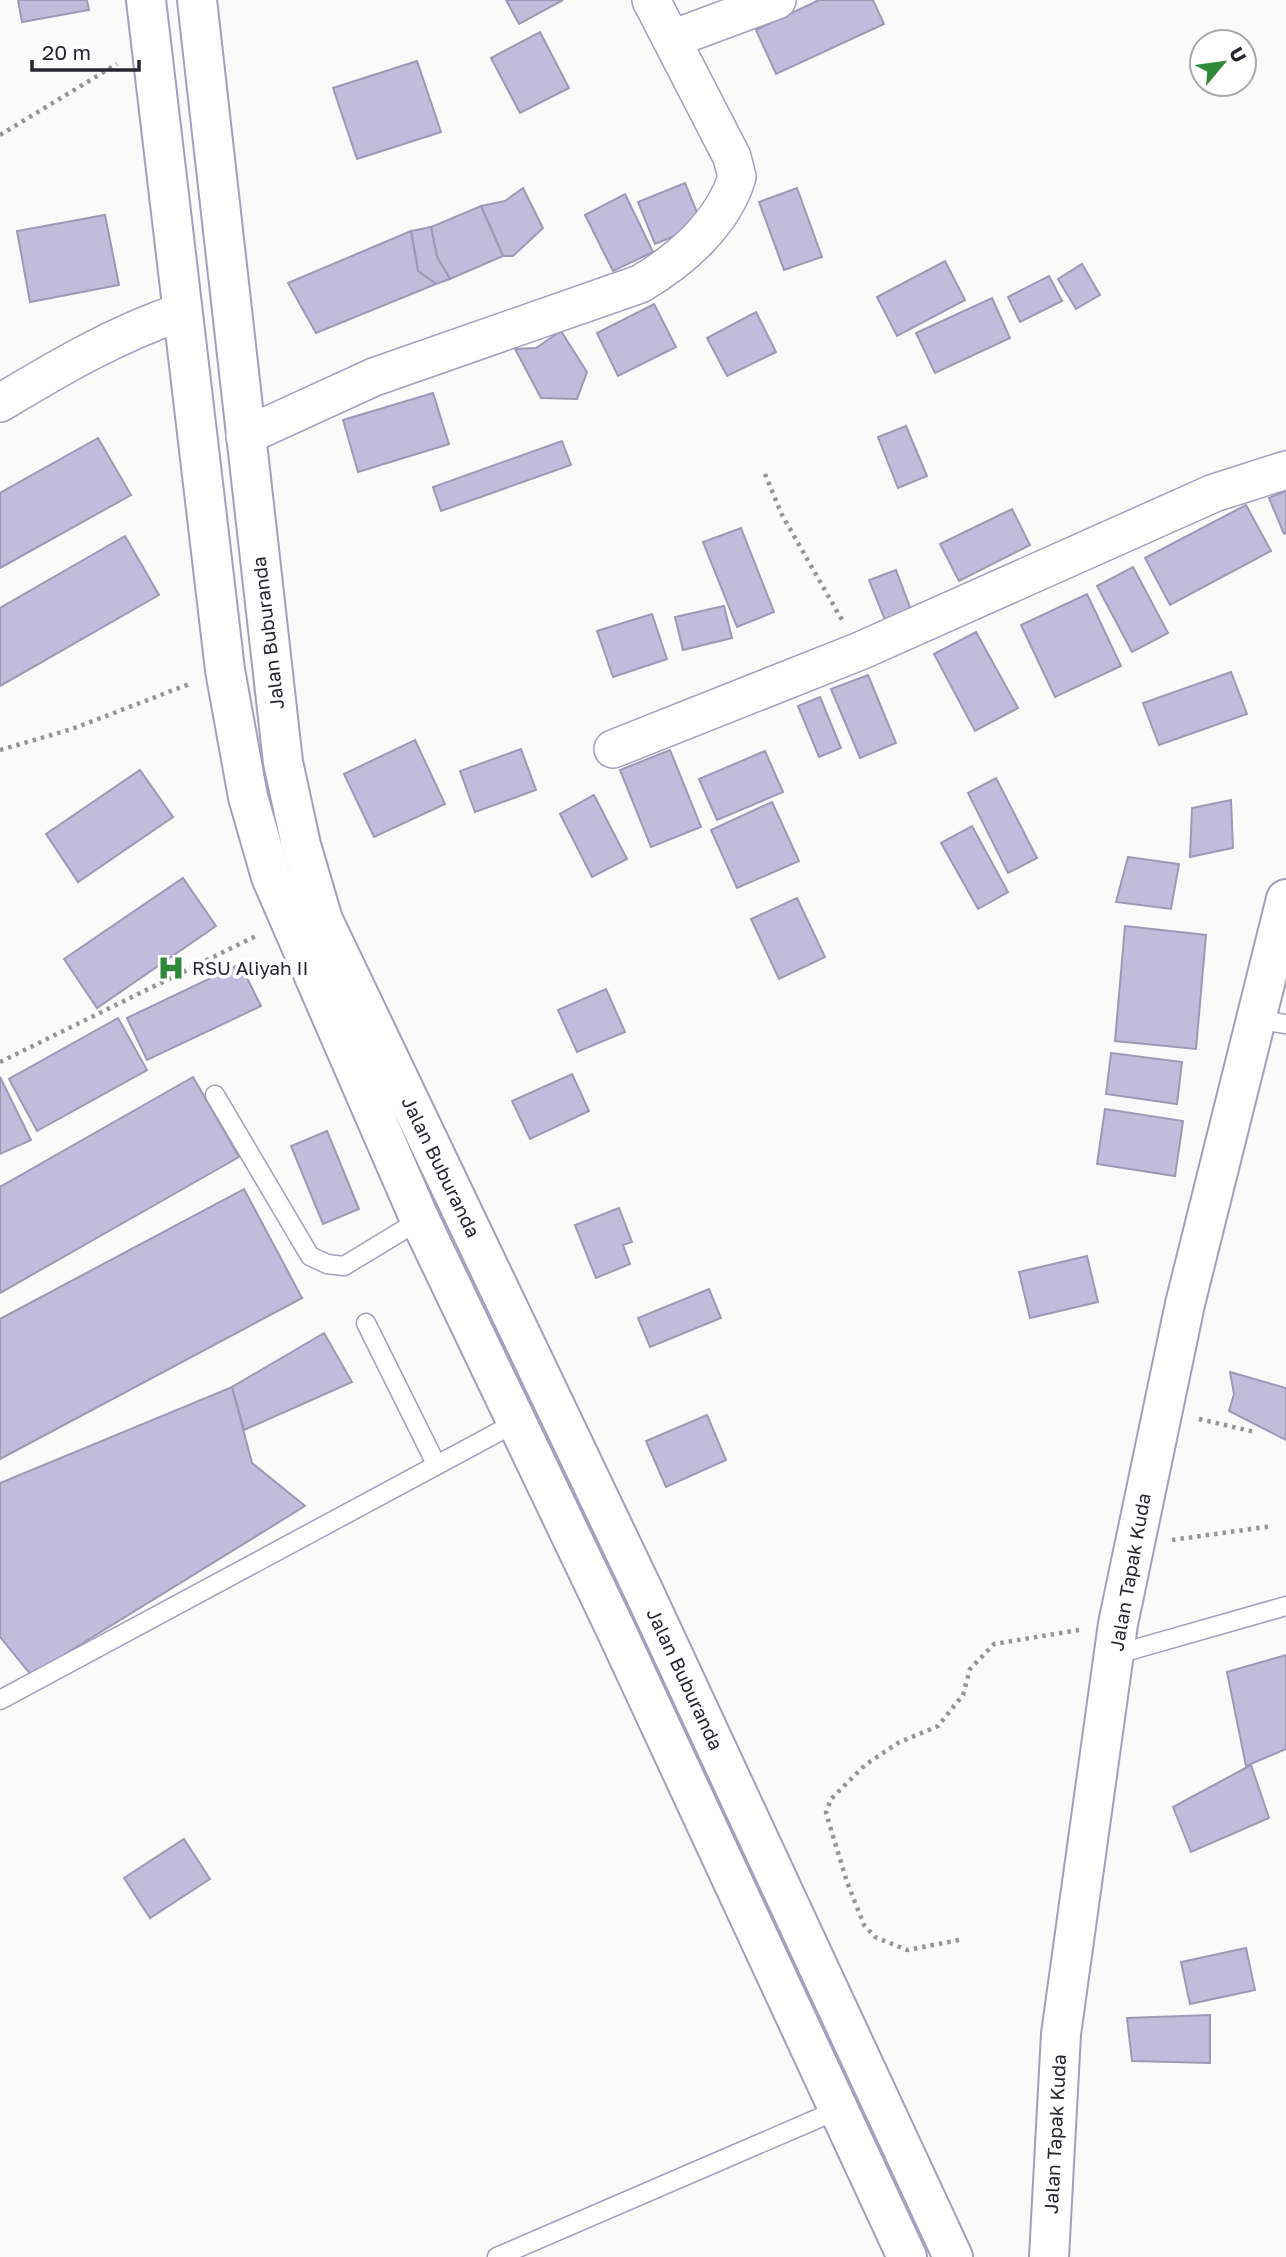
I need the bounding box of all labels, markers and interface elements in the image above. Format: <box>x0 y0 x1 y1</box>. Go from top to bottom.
scale bar <box>32 28 138 72</box>
north arrow <box>1188 28 1258 98</box>
text: 20 m <box>42 39 91 65</box>
text: U <box>1225 43 1252 66</box>
street label: Jalan Buburanda <box>247 555 288 711</box>
hospital icon: RSU Aliyah II <box>156 953 186 983</box>
place label: RSU Aliyah II <box>192 956 308 979</box>
street label: Jalan Buburanda <box>397 1093 486 1241</box>
street label: Jalan Tapak Kuda <box>1104 1491 1155 1653</box>
street label: Jalan Buburanda <box>642 1604 728 1753</box>
street label: Jalan Tapak Kuda <box>1039 2054 1070 2214</box>

